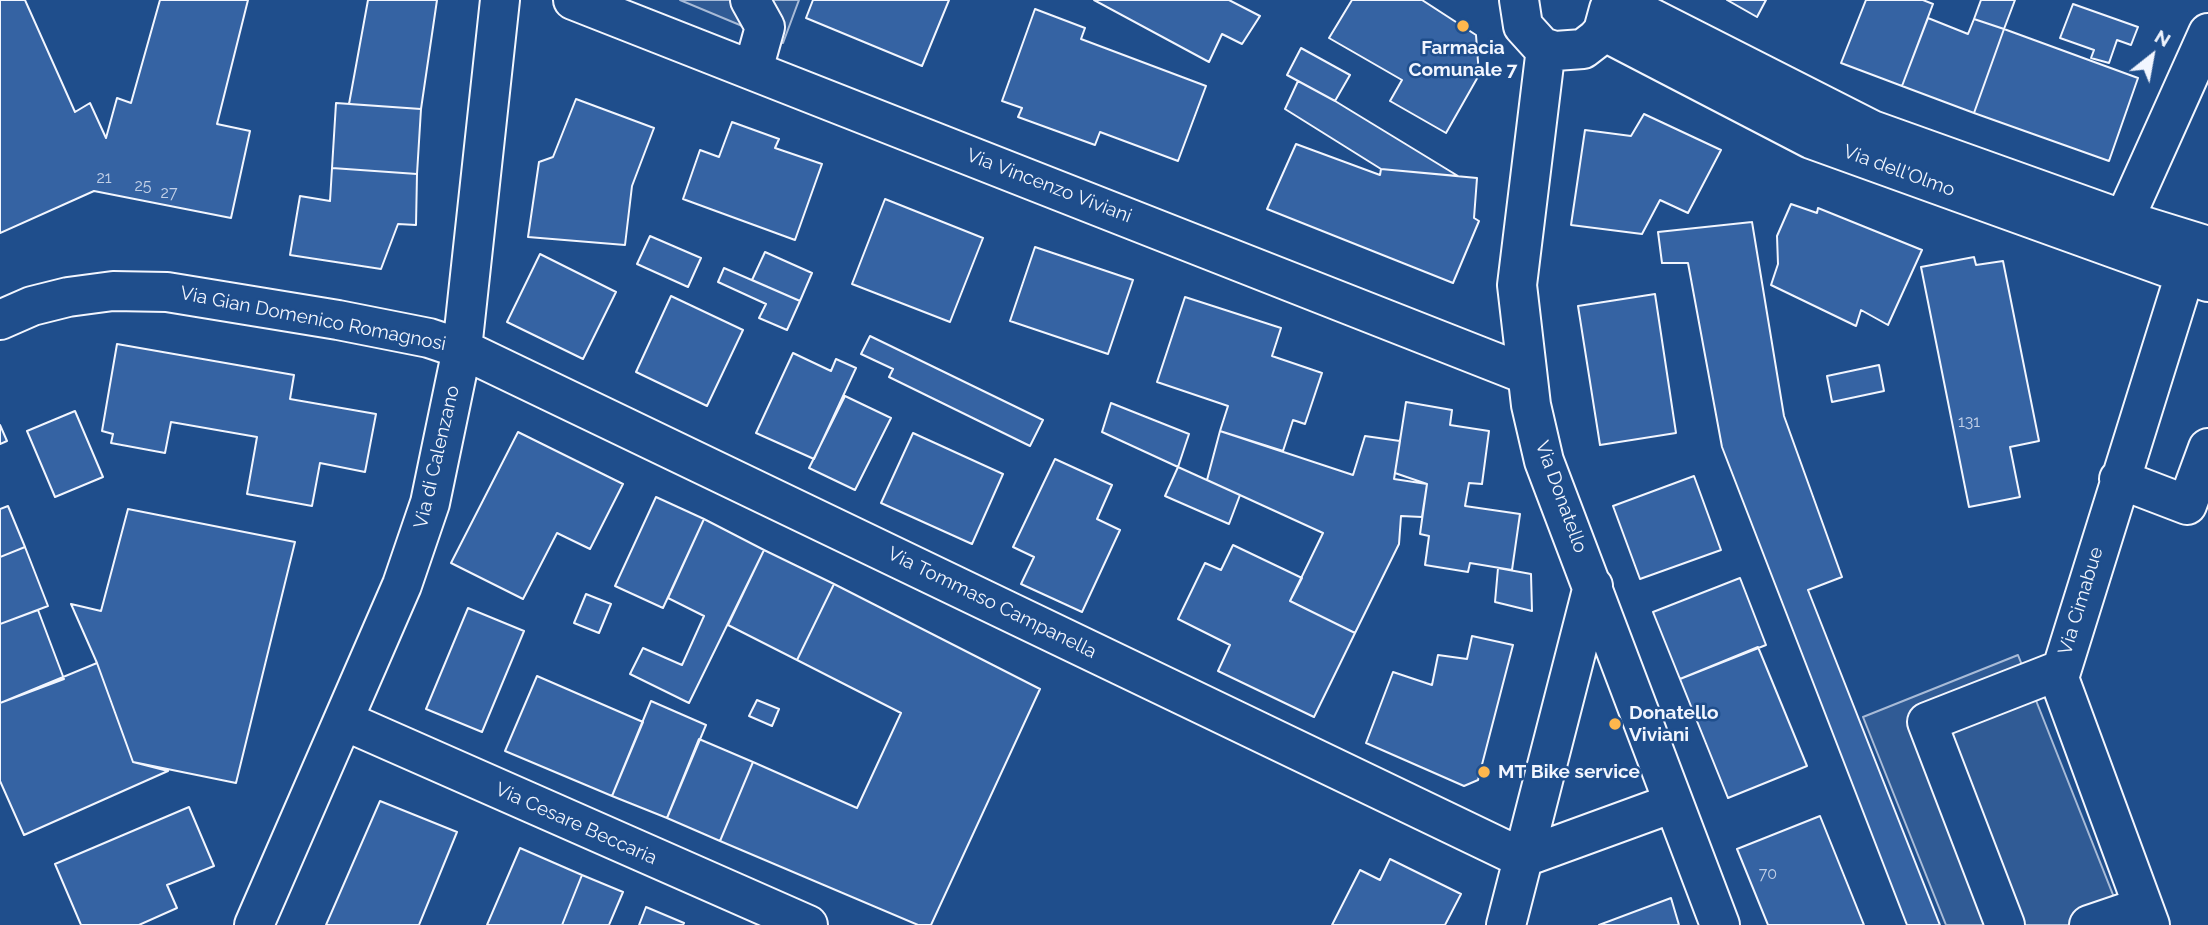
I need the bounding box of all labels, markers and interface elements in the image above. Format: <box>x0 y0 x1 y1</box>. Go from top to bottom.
marker: Farmacia Comunale 7 <box>1455 18 1471 34</box>
north arrow <box>2117 21 2187 91</box>
text: N <box>2151 25 2175 51</box>
place label: Farmacia Comunale 7 <box>1409 37 1517 81</box>
street label: Via dell'Olmo <box>1840 140 1958 202</box>
street label: Via Vincenzo Viviani <box>963 144 1135 228</box>
house number: 21 <box>96 168 112 188</box>
house number: 25 <box>134 176 152 196</box>
house number: 27 <box>161 183 177 203</box>
street label: Via Gian Domenico Romagnosi <box>178 282 448 356</box>
street label: Via di Calenzano <box>409 383 465 531</box>
house number: 131 <box>1958 412 1980 432</box>
street label: Via Donatello <box>1530 438 1592 556</box>
street label: Via Tommaso Campanella <box>884 542 1100 664</box>
street label: Via Cimabue <box>2054 544 2108 658</box>
place label: Donatello Viviani <box>1629 702 1719 746</box>
marker: Donatello Viviani <box>1607 716 1623 732</box>
place label: MT Bike service <box>1498 761 1640 783</box>
marker: MT Bike service <box>1476 764 1492 780</box>
street label: Via Cesare Beccaria <box>492 778 660 870</box>
house number: 70 <box>1759 864 1777 884</box>

